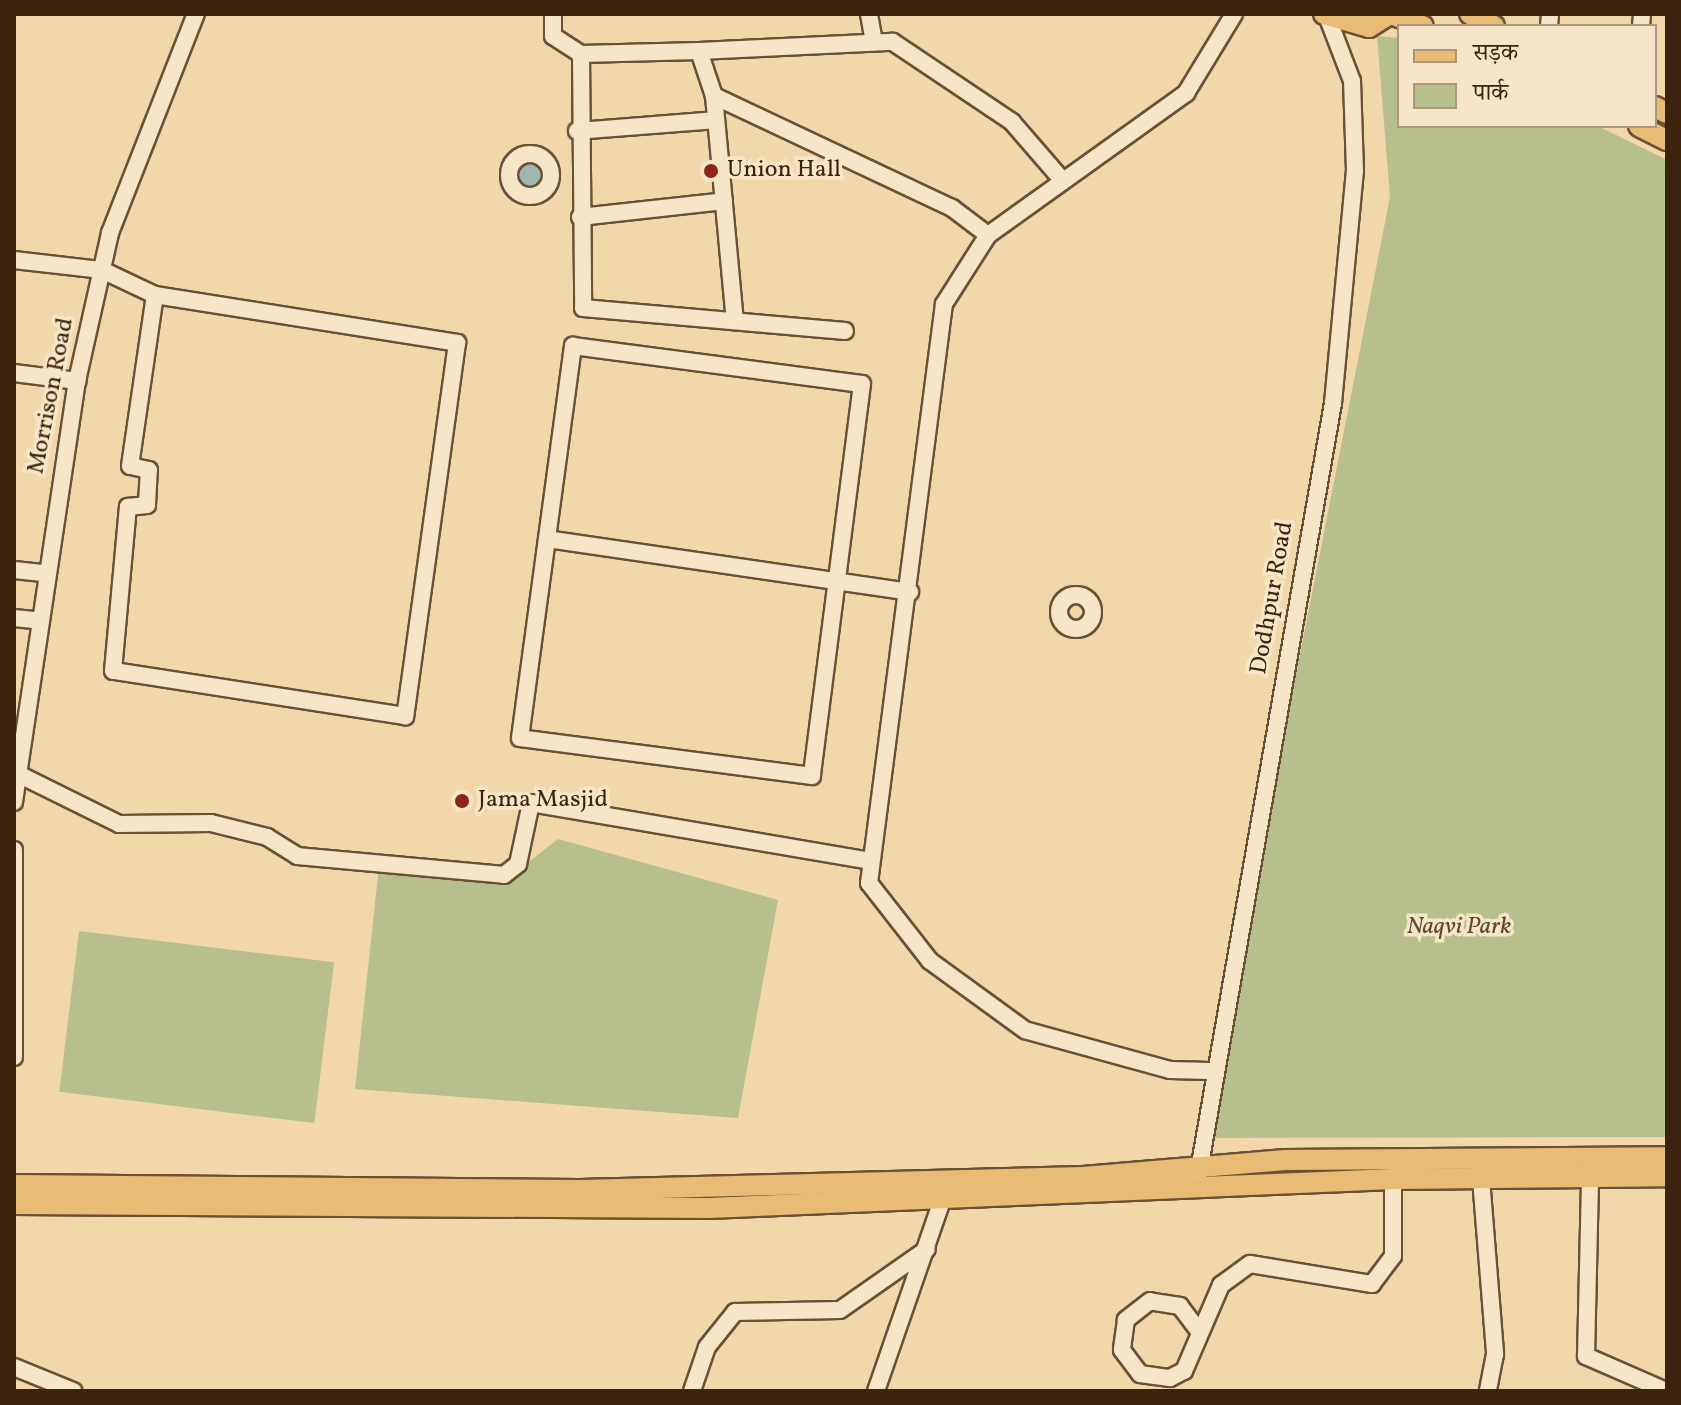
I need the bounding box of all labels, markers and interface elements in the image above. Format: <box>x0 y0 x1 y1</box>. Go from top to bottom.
legend <box>1397 24 1657 128</box>
text: सड़क <box>1473 37 1518 71</box>
text: पार्क <box>1473 77 1508 111</box>
place label: Union Hall <box>727 157 841 185</box>
marker: Union Hall <box>702 162 720 180</box>
street label: Morrison Road <box>23 316 81 476</box>
street label: Dodhpur Road <box>1245 519 1301 677</box>
place label: Jama Masjid <box>478 787 608 815</box>
marker: Jama Masjid <box>453 792 471 810</box>
park label: Naqvi Park <box>1407 914 1511 942</box>

